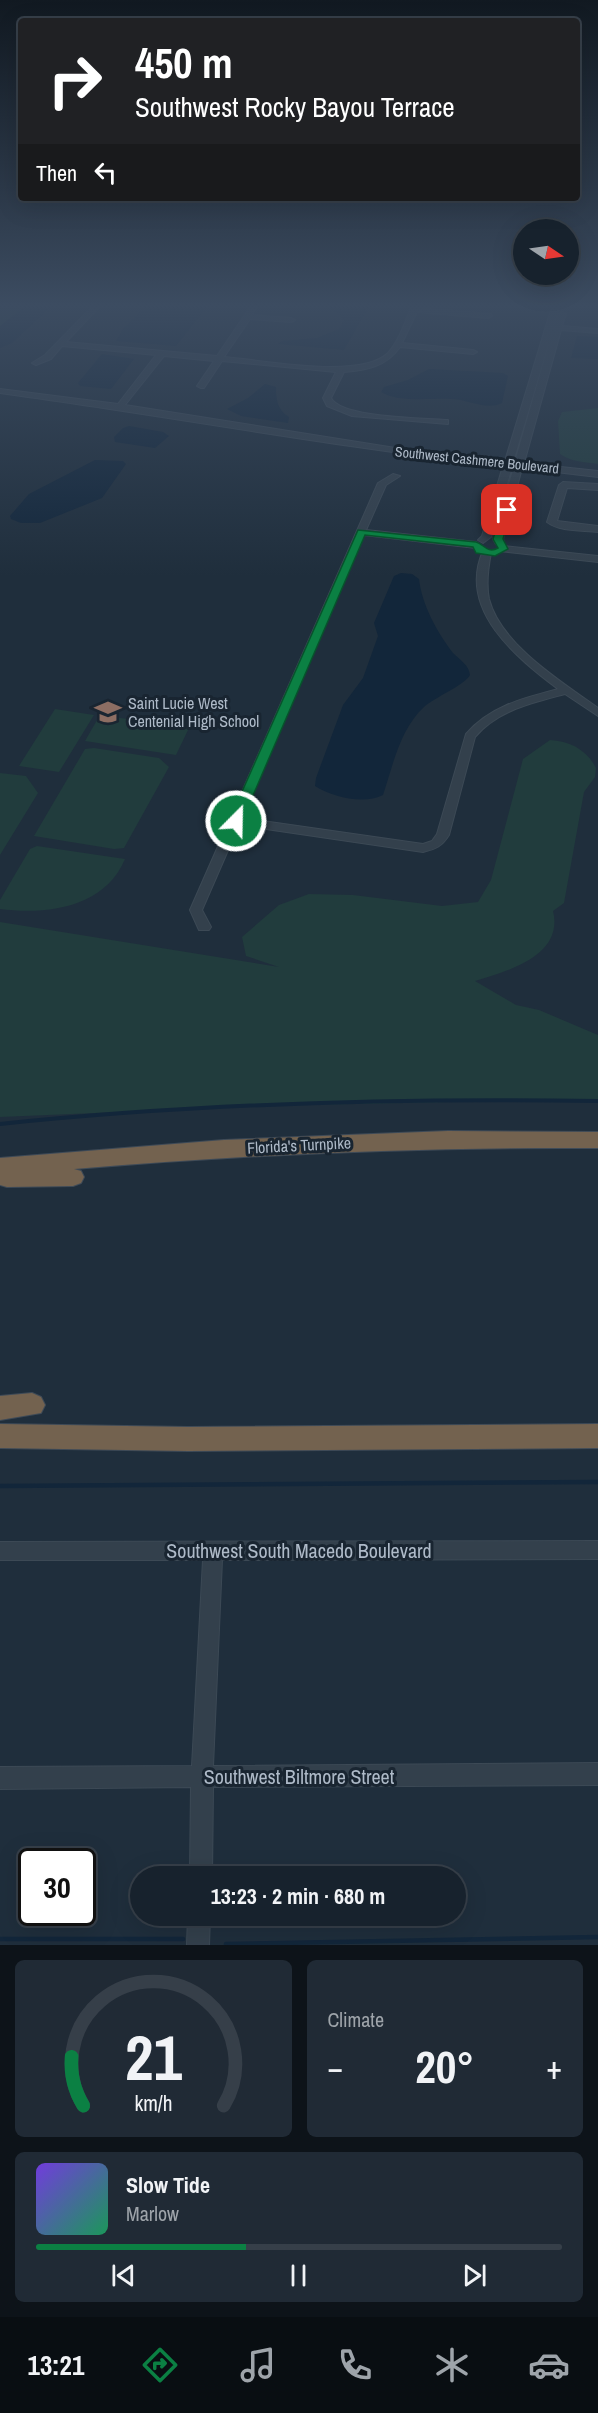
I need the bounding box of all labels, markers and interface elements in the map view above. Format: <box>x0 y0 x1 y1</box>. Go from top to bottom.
text: 450 m <box>135 35 233 91</box>
icon: right <box>36 42 114 120</box>
text: Southwest Rocky Bayou Terrace <box>135 89 455 125</box>
icon: left <box>89 156 122 189</box>
text: Then <box>36 158 77 188</box>
north arrow <box>513 219 579 285</box>
map controls <box>513 219 579 285</box>
street label: Southwest Cashmere Boulevard <box>394 442 560 478</box>
pin <box>481 484 532 535</box>
icon: arrive <box>490 493 523 526</box>
place label: Saint Lucie West Centenial High School <box>128 692 259 732</box>
school or university icon: Saint Lucie West Centenial High School <box>93 697 123 727</box>
position arrow <box>204 789 268 853</box>
street label: Florida's Turnpike <box>247 1131 351 1159</box>
street label: Southwest South Macedo Boulevard <box>166 1537 432 1564</box>
street label: Southwest Biltmore Street <box>204 1763 395 1790</box>
speed limit sign: 30 <box>18 1848 96 1926</box>
text: 13:23 · 2 min · 680 m <box>211 1881 385 1911</box>
text: Climate <box>328 2006 384 2033</box>
text: 21 <box>125 2015 182 2099</box>
text: 20° <box>415 2036 474 2097</box>
text: − <box>328 2045 343 2089</box>
text: + <box>546 2045 562 2089</box>
text: km/h <box>134 2089 172 2118</box>
text: Slow Tide <box>126 2170 210 2200</box>
text: Marlow <box>126 2200 179 2227</box>
icon: previous <box>107 2259 140 2292</box>
icon: pause <box>282 2259 315 2292</box>
icon: next <box>458 2259 491 2292</box>
icon: directions <box>139 2344 181 2386</box>
icon: music <box>237 2344 279 2386</box>
icon: phone <box>334 2344 376 2386</box>
icon: climate <box>431 2344 473 2386</box>
icon: car <box>528 2344 570 2386</box>
text: 13:21 <box>28 2347 84 2383</box>

